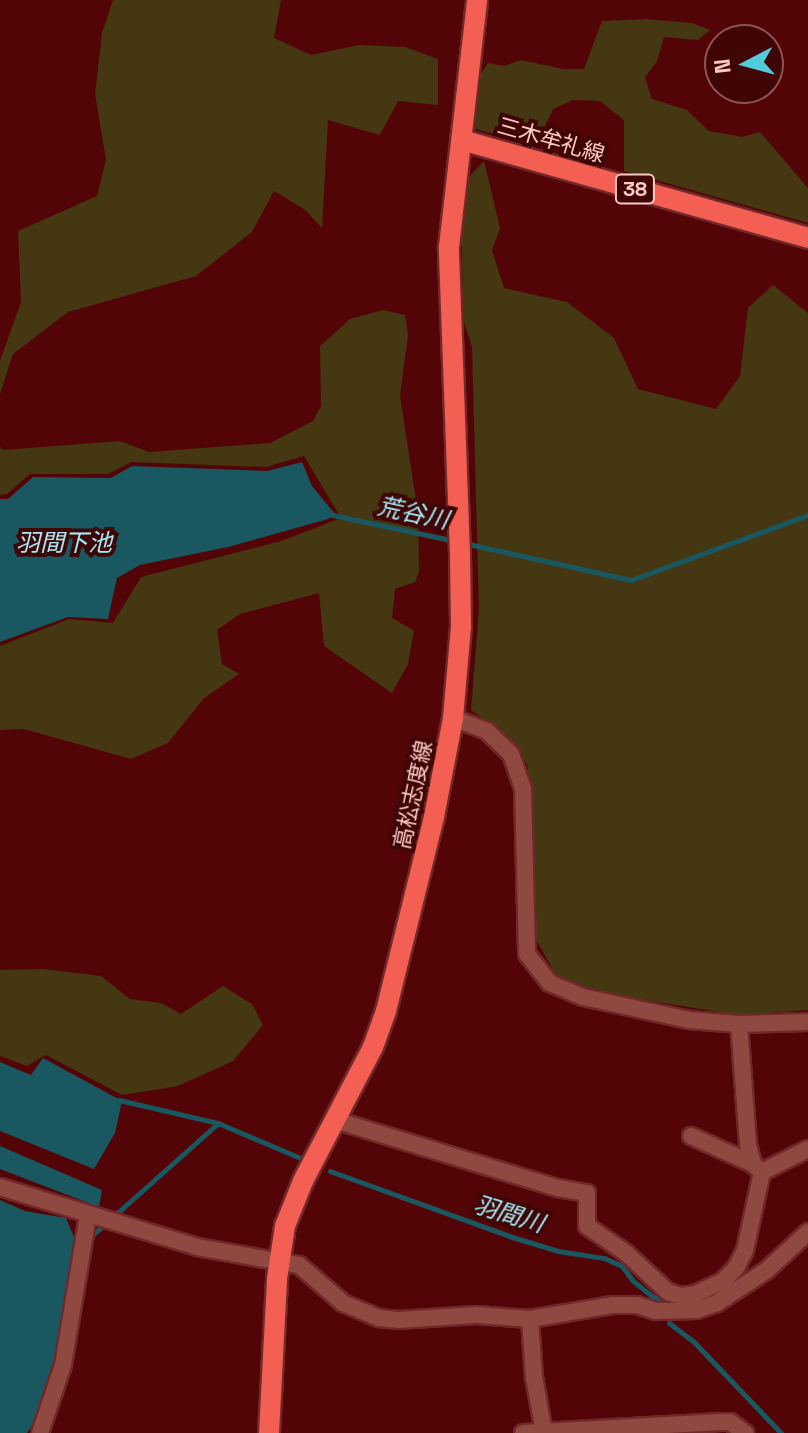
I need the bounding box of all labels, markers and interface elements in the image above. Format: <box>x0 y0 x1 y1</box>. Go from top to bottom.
north arrow <box>704 24 784 104</box>
text: N <box>707 58 737 75</box>
street label: 三木牟礼線 <box>494 112 608 168</box>
road number: 38 <box>613 173 657 205</box>
water label: 荒谷川 <box>375 491 451 535</box>
water label: 羽間下池 <box>16 529 112 557</box>
street label: 高松志度線 <box>389 738 437 852</box>
water label: 羽間川 <box>470 1190 548 1238</box>

